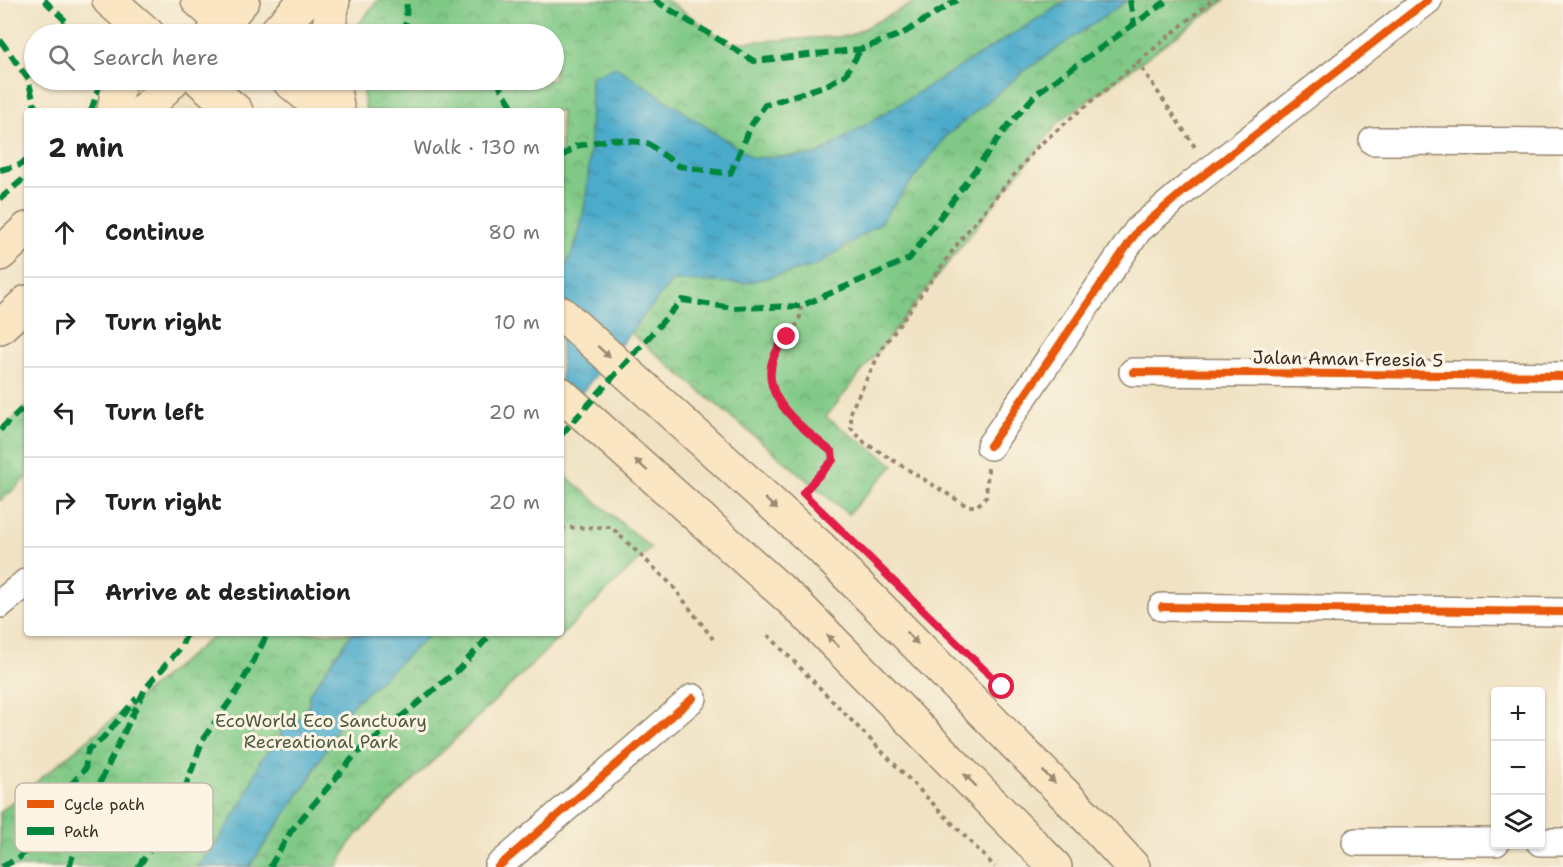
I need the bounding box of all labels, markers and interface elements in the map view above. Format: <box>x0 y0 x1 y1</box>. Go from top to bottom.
search box <box>24 24 564 90</box>
icon: search <box>45 41 78 74</box>
text: Search here <box>93 43 219 72</box>
text: 2 min <box>48 130 124 165</box>
text: Walk · 130 m <box>413 134 540 160</box>
icon: ahead <box>48 216 81 249</box>
text: Continue <box>105 218 205 247</box>
text: 80 m <box>488 219 540 245</box>
icon: right <box>48 306 81 339</box>
text: Turn right <box>105 308 222 337</box>
text: 10 m <box>494 309 540 335</box>
route end <box>773 323 799 349</box>
one-way arrow <box>596 345 611 358</box>
street label: Jalan Aman Freesia 5 <box>1252 345 1444 373</box>
icon: left <box>48 396 81 429</box>
text: Turn left <box>105 398 204 427</box>
text: 20 m <box>489 399 540 425</box>
one-way arrow <box>634 458 649 472</box>
icon: right <box>48 486 81 519</box>
text: Turn right <box>105 488 222 517</box>
text: 20 m <box>489 489 540 515</box>
one-way arrow <box>763 497 778 510</box>
icon: arrive <box>48 576 81 609</box>
text: Arrive at destination <box>105 578 351 607</box>
one-way arrow <box>905 631 919 646</box>
one-way arrow <box>826 635 840 649</box>
route start <box>988 673 1014 699</box>
map controls <box>1491 687 1545 849</box>
button: + <box>1491 687 1545 741</box>
park label: EcoWorld Eco Sanctuary Recreational Park <box>215 709 427 754</box>
button: − <box>1491 741 1545 795</box>
one-way arrow <box>1041 770 1055 784</box>
one-way arrow <box>963 773 977 788</box>
legend <box>15 783 213 852</box>
text: Cycle path <box>64 794 145 815</box>
button: layers <box>1491 795 1545 849</box>
text: Path <box>64 821 99 842</box>

